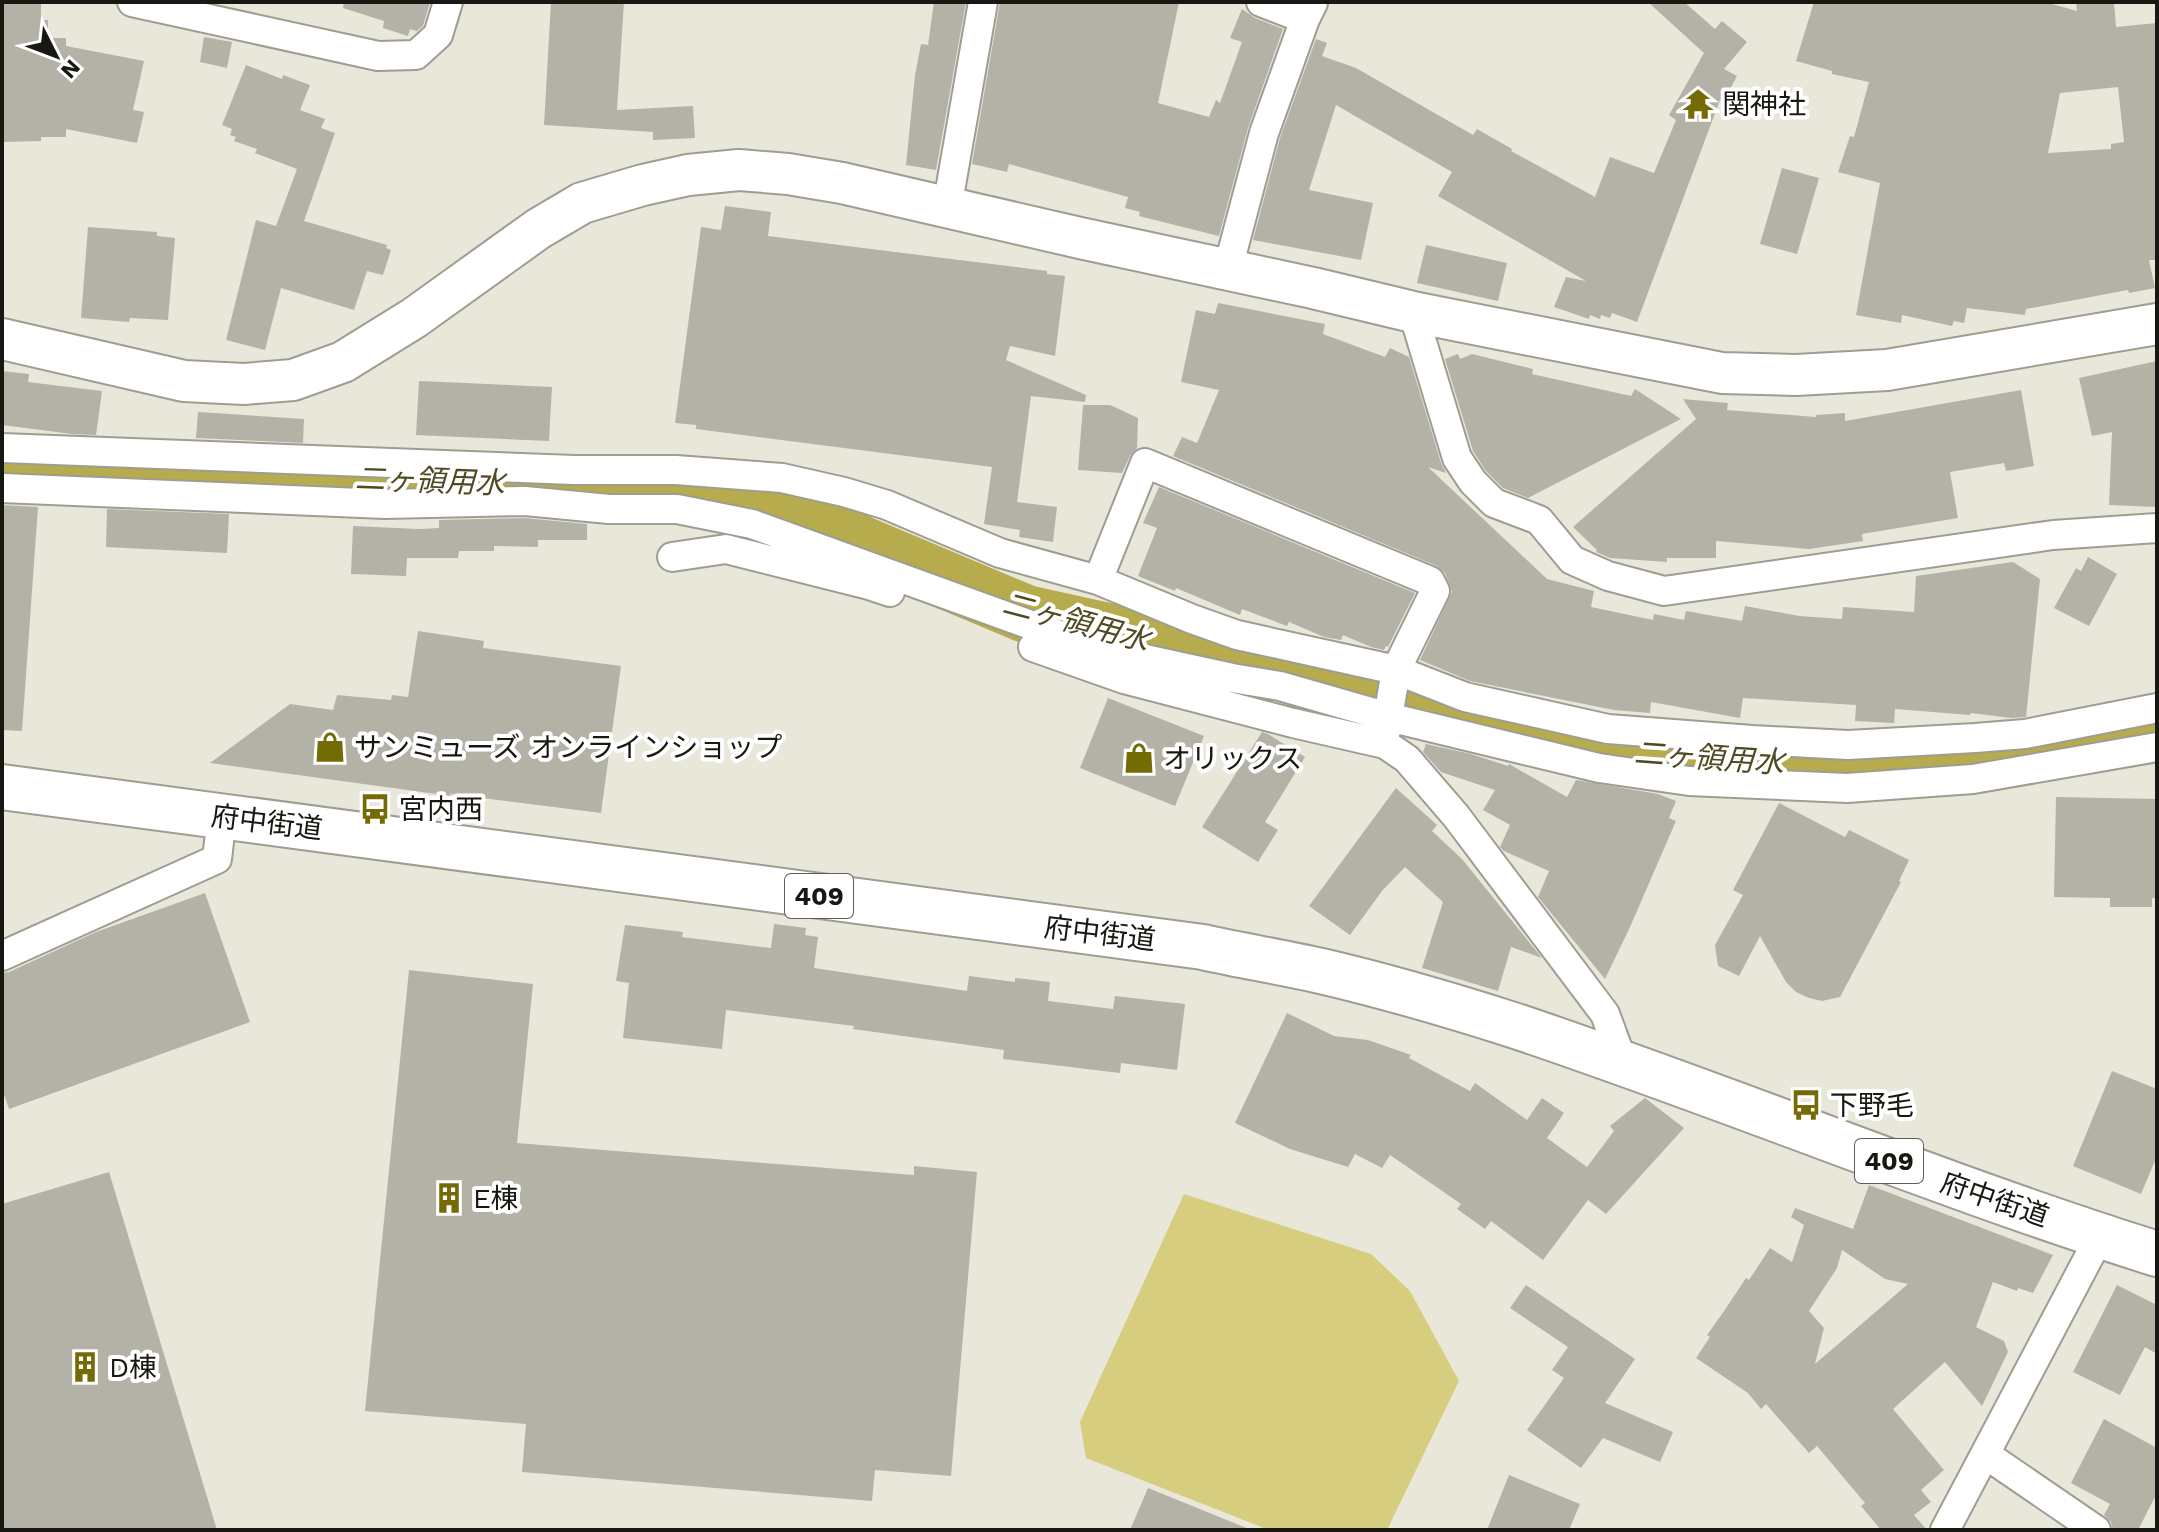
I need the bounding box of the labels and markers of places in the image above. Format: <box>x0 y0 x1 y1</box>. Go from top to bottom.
temple icon: 関神社 <box>1681 87 1715 121</box>
place label: 関神社 <box>1722 88 1806 121</box>
shop icon: サンミューズ オンラインショップ <box>313 730 347 764</box>
place label: サンミューズ オンラインショップ <box>354 731 782 764</box>
shop icon: オリックス <box>1122 741 1156 775</box>
place label: オリックス <box>1163 742 1302 775</box>
bus stop icon: 宮内西 <box>358 792 392 826</box>
place label: 宮内西 <box>399 793 483 826</box>
bus stop icon: 下野毛 <box>1789 1088 1823 1122</box>
place label: 下野毛 <box>1830 1089 1914 1122</box>
building icon: E棟 <box>432 1181 466 1215</box>
place label: E棟 <box>473 1182 519 1215</box>
building icon: D棟 <box>68 1350 102 1384</box>
place label: D棟 <box>109 1351 157 1384</box>

